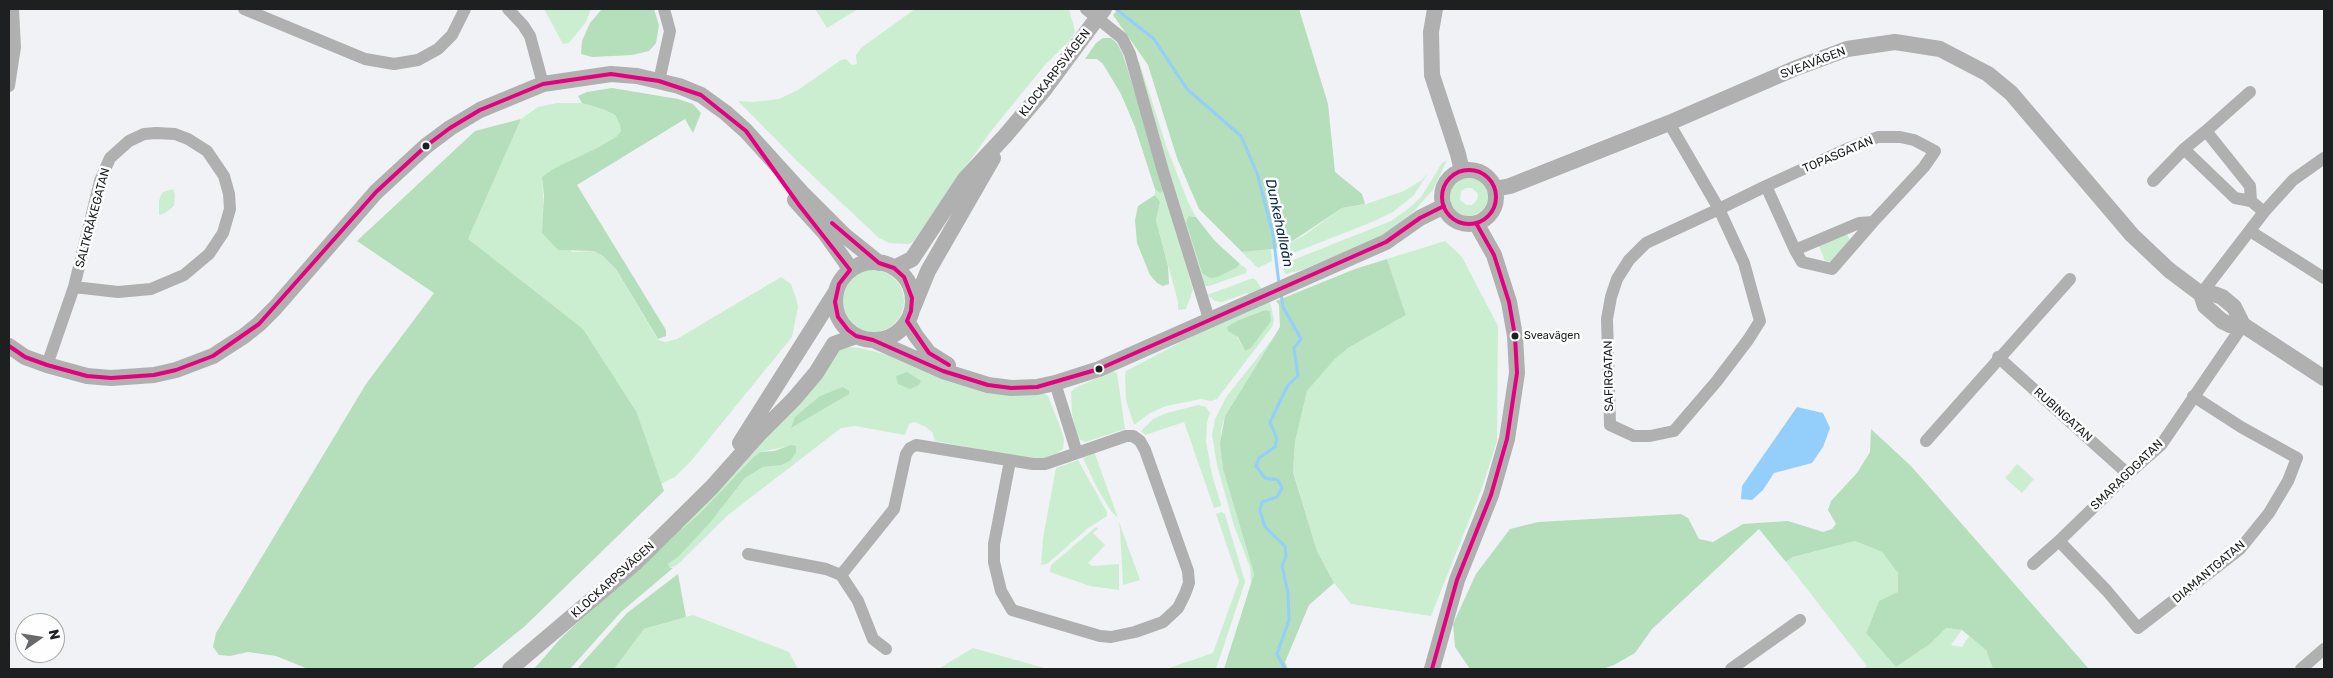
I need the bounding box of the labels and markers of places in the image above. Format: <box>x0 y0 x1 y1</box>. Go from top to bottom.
unlabelled marker <box>421 141 431 151</box>
place label: Sveavägen <box>1524 329 1580 343</box>
marker: Sveavägen <box>1510 331 1520 341</box>
unlabelled marker <box>1094 364 1104 374</box>

